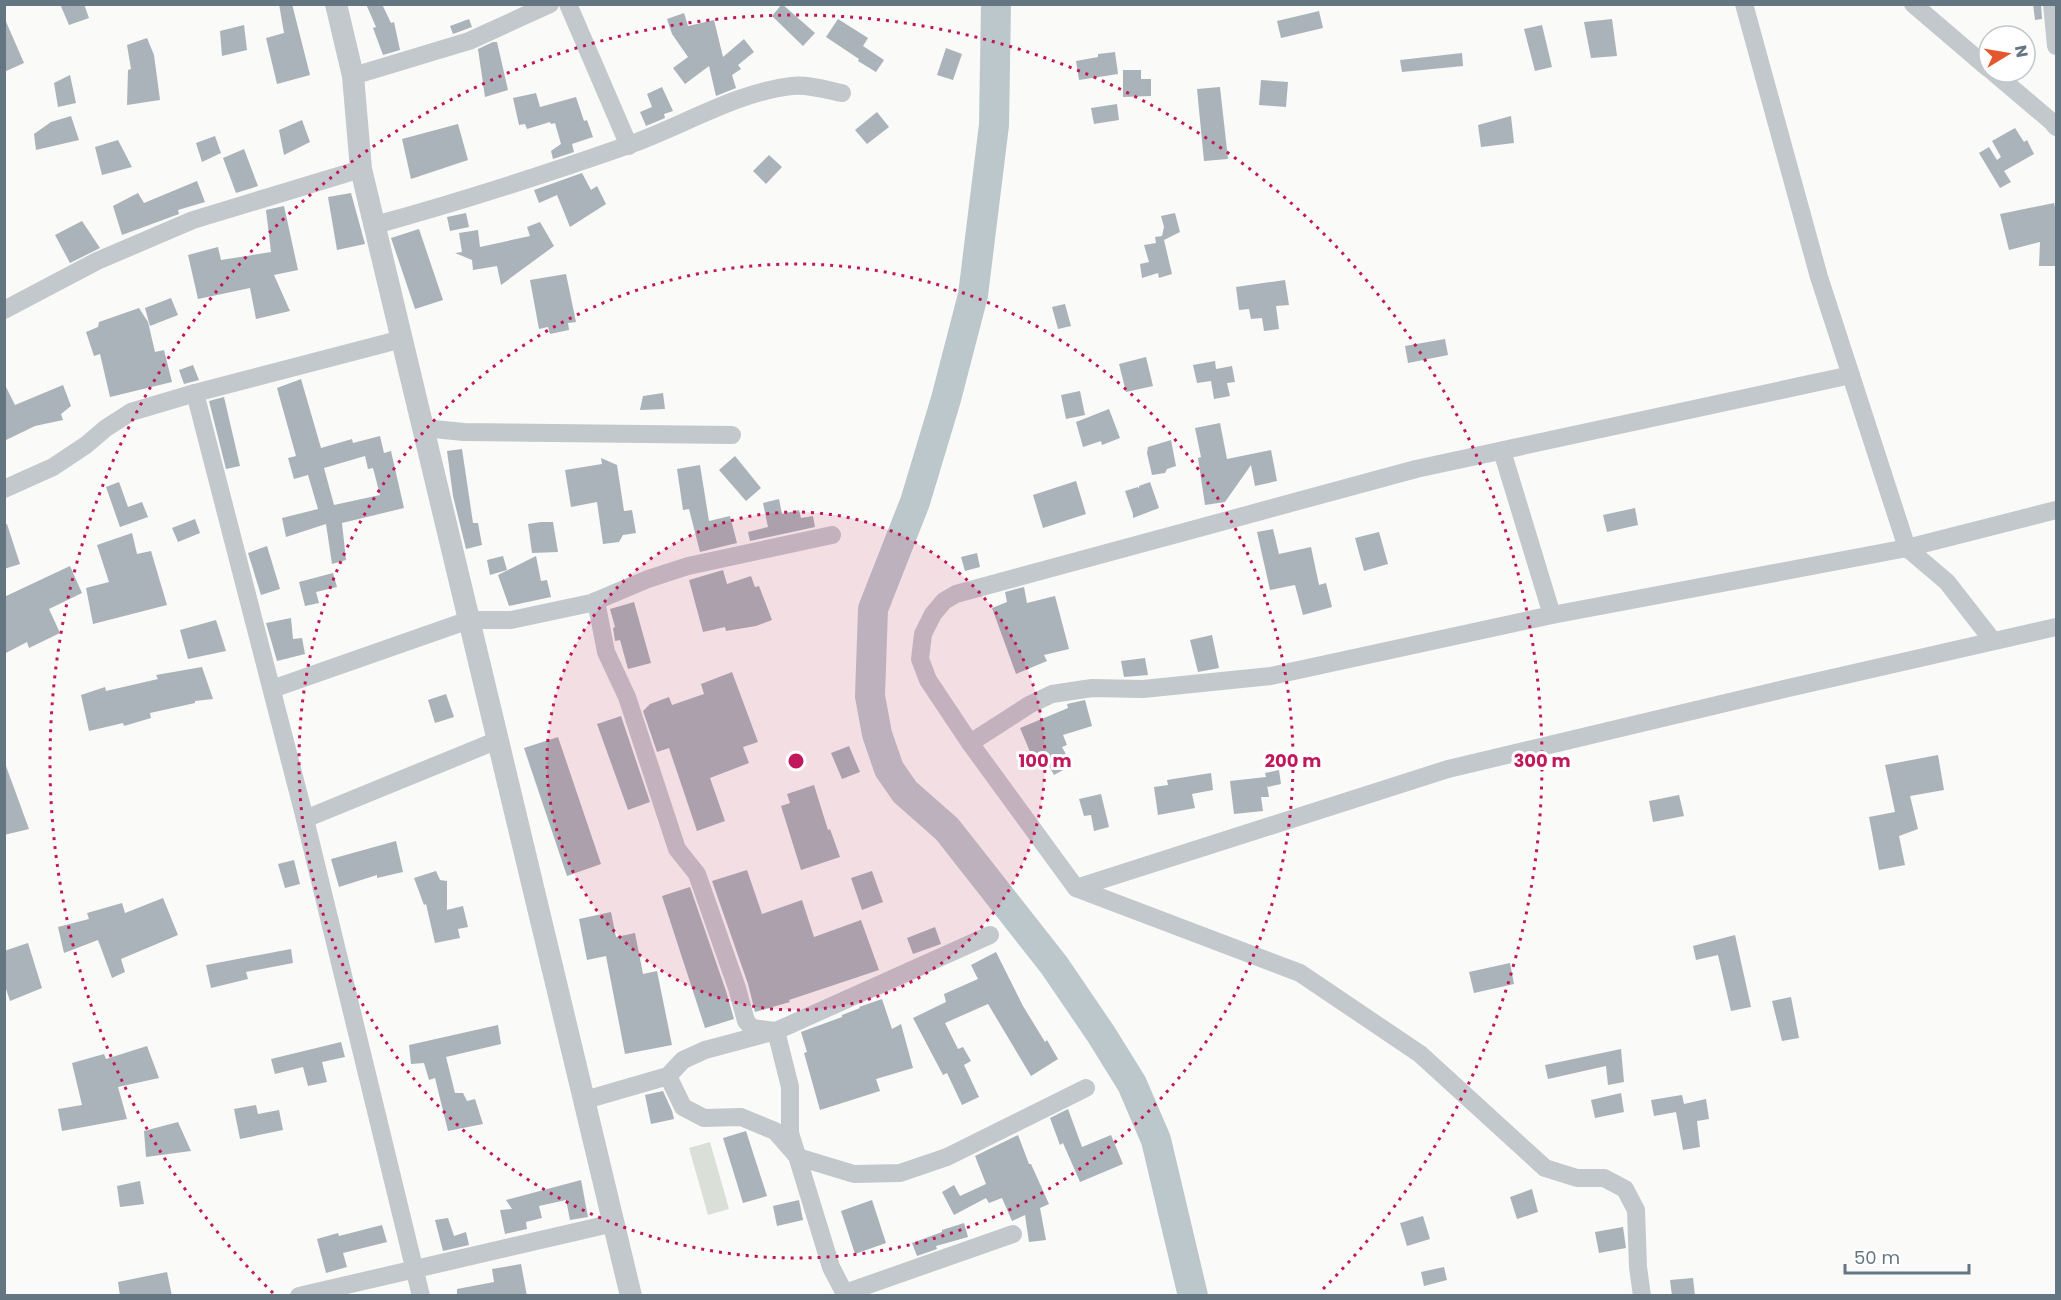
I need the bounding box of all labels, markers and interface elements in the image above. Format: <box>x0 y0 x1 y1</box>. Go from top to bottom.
north arrow <box>1977 24 2037 84</box>
text: N <box>2009 43 2034 59</box>
text: 100 m <box>1018 748 1072 773</box>
text: 200 m <box>1265 748 1321 773</box>
text: 300 m <box>1513 748 1571 773</box>
centre of rings <box>786 751 806 771</box>
scale bar <box>1845 1237 1970 1275</box>
text: 50 m <box>1854 1245 1900 1270</box>

